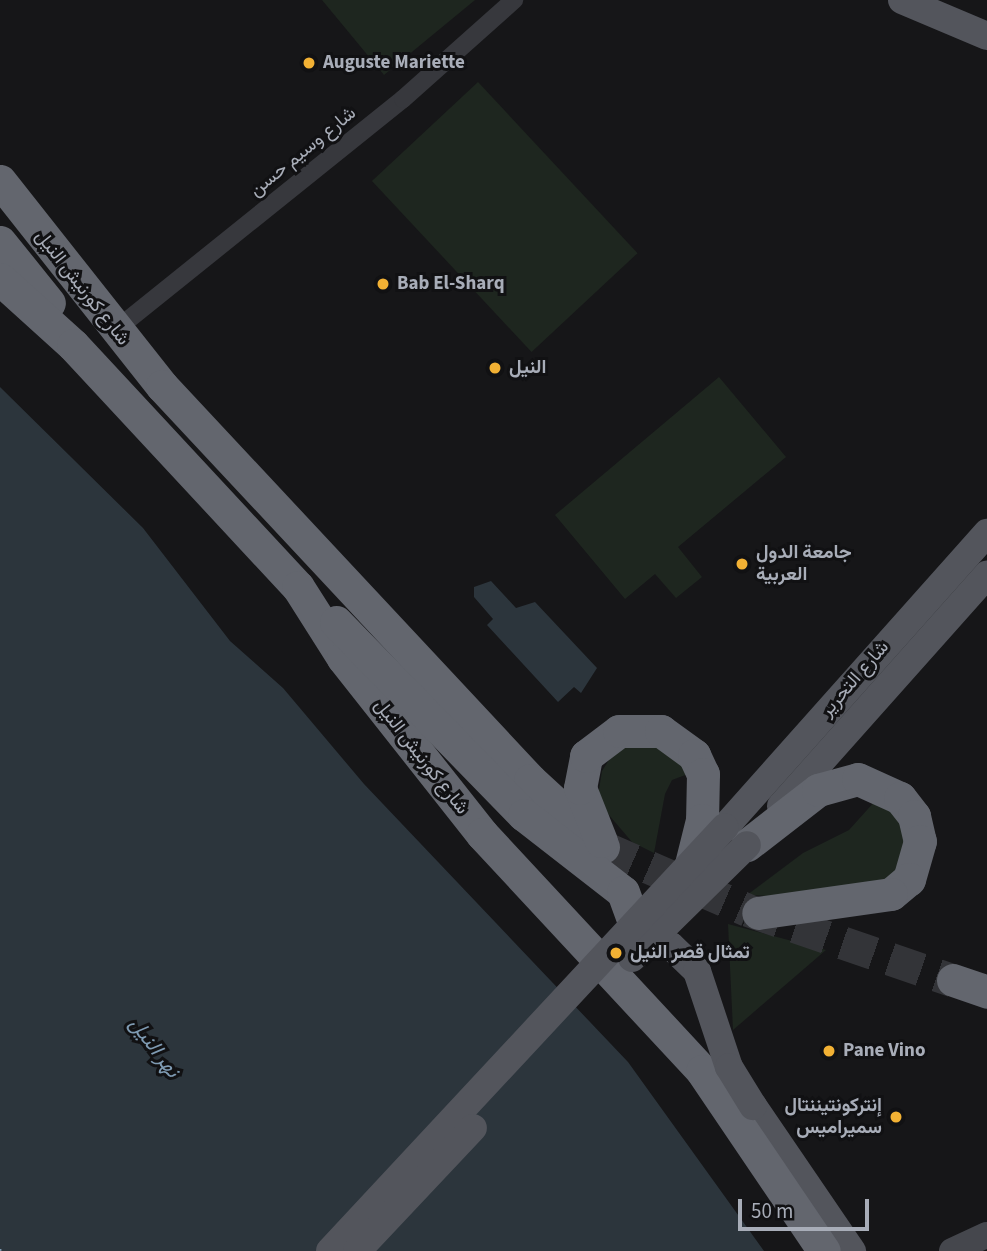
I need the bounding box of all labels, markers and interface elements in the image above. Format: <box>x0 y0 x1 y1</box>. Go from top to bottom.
place label: Auguste Mariette <box>323 52 465 74</box>
marker: Auguste Mariette <box>301 55 317 71</box>
street label: شارع وسيم حسن <box>245 102 361 202</box>
street label: شارع كورنيش النيل <box>30 226 134 350</box>
place label: Bab El-Sharq <box>397 273 505 295</box>
marker: Bab El-Sharq <box>375 276 391 292</box>
place label: النيل <box>509 357 547 379</box>
marker: النيل <box>487 360 503 376</box>
place label: جامعة الدول العربية <box>756 542 852 586</box>
marker: جامعة الدول العربية <box>734 556 750 572</box>
street label: شارع التحرير <box>816 636 894 722</box>
street label: شارع كورنيش النيل <box>369 695 473 819</box>
place label: تمثال قصر النيل <box>630 942 750 964</box>
marker: تمثال قصر النيل <box>608 945 624 961</box>
water label: نهر النيل <box>124 1012 186 1082</box>
place label: Pane Vino <box>843 1040 925 1062</box>
marker: Pane Vino <box>821 1043 837 1059</box>
place label: إنتركونتيننتال سميراميس <box>785 1095 882 1139</box>
marker: إنتركونتيننتال سميراميس <box>888 1109 904 1125</box>
scale bar <box>742 1184 873 1228</box>
text: 50 m <box>751 1196 793 1226</box>

